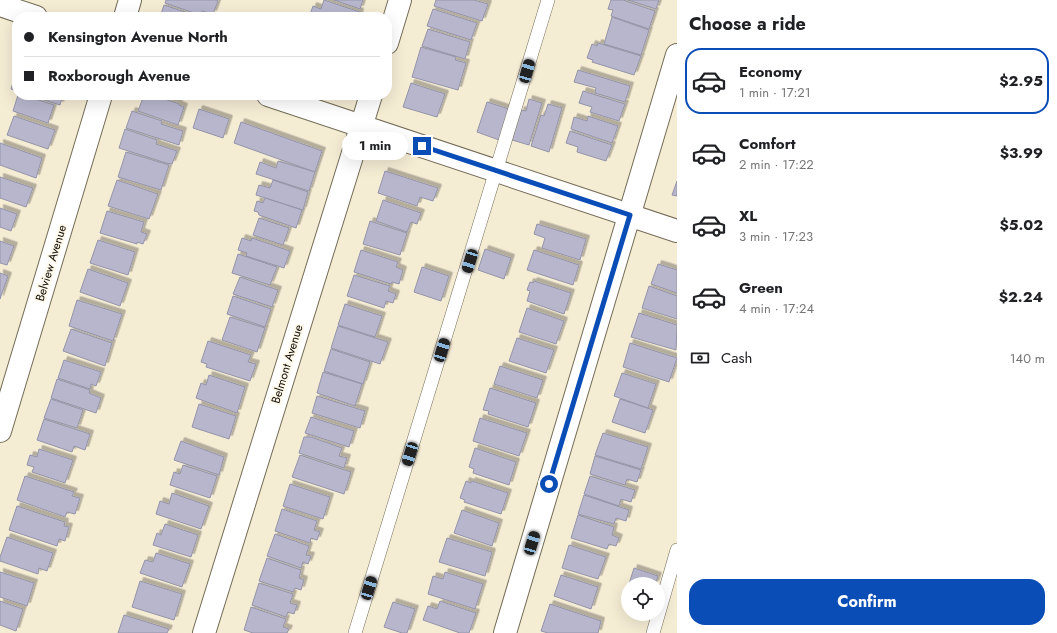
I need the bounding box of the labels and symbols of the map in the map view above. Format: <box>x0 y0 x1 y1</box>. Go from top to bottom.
car <box>518 58 536 84</box>
callout: 1 min <box>342 132 408 160</box>
route end <box>413 137 431 155</box>
street label: Belview Avenue <box>31 223 71 303</box>
car <box>461 248 479 274</box>
street label: Belmont Avenue <box>266 322 308 406</box>
car <box>433 337 451 363</box>
car <box>401 441 419 467</box>
route start <box>540 475 558 493</box>
car <box>523 530 541 556</box>
car <box>360 575 378 601</box>

